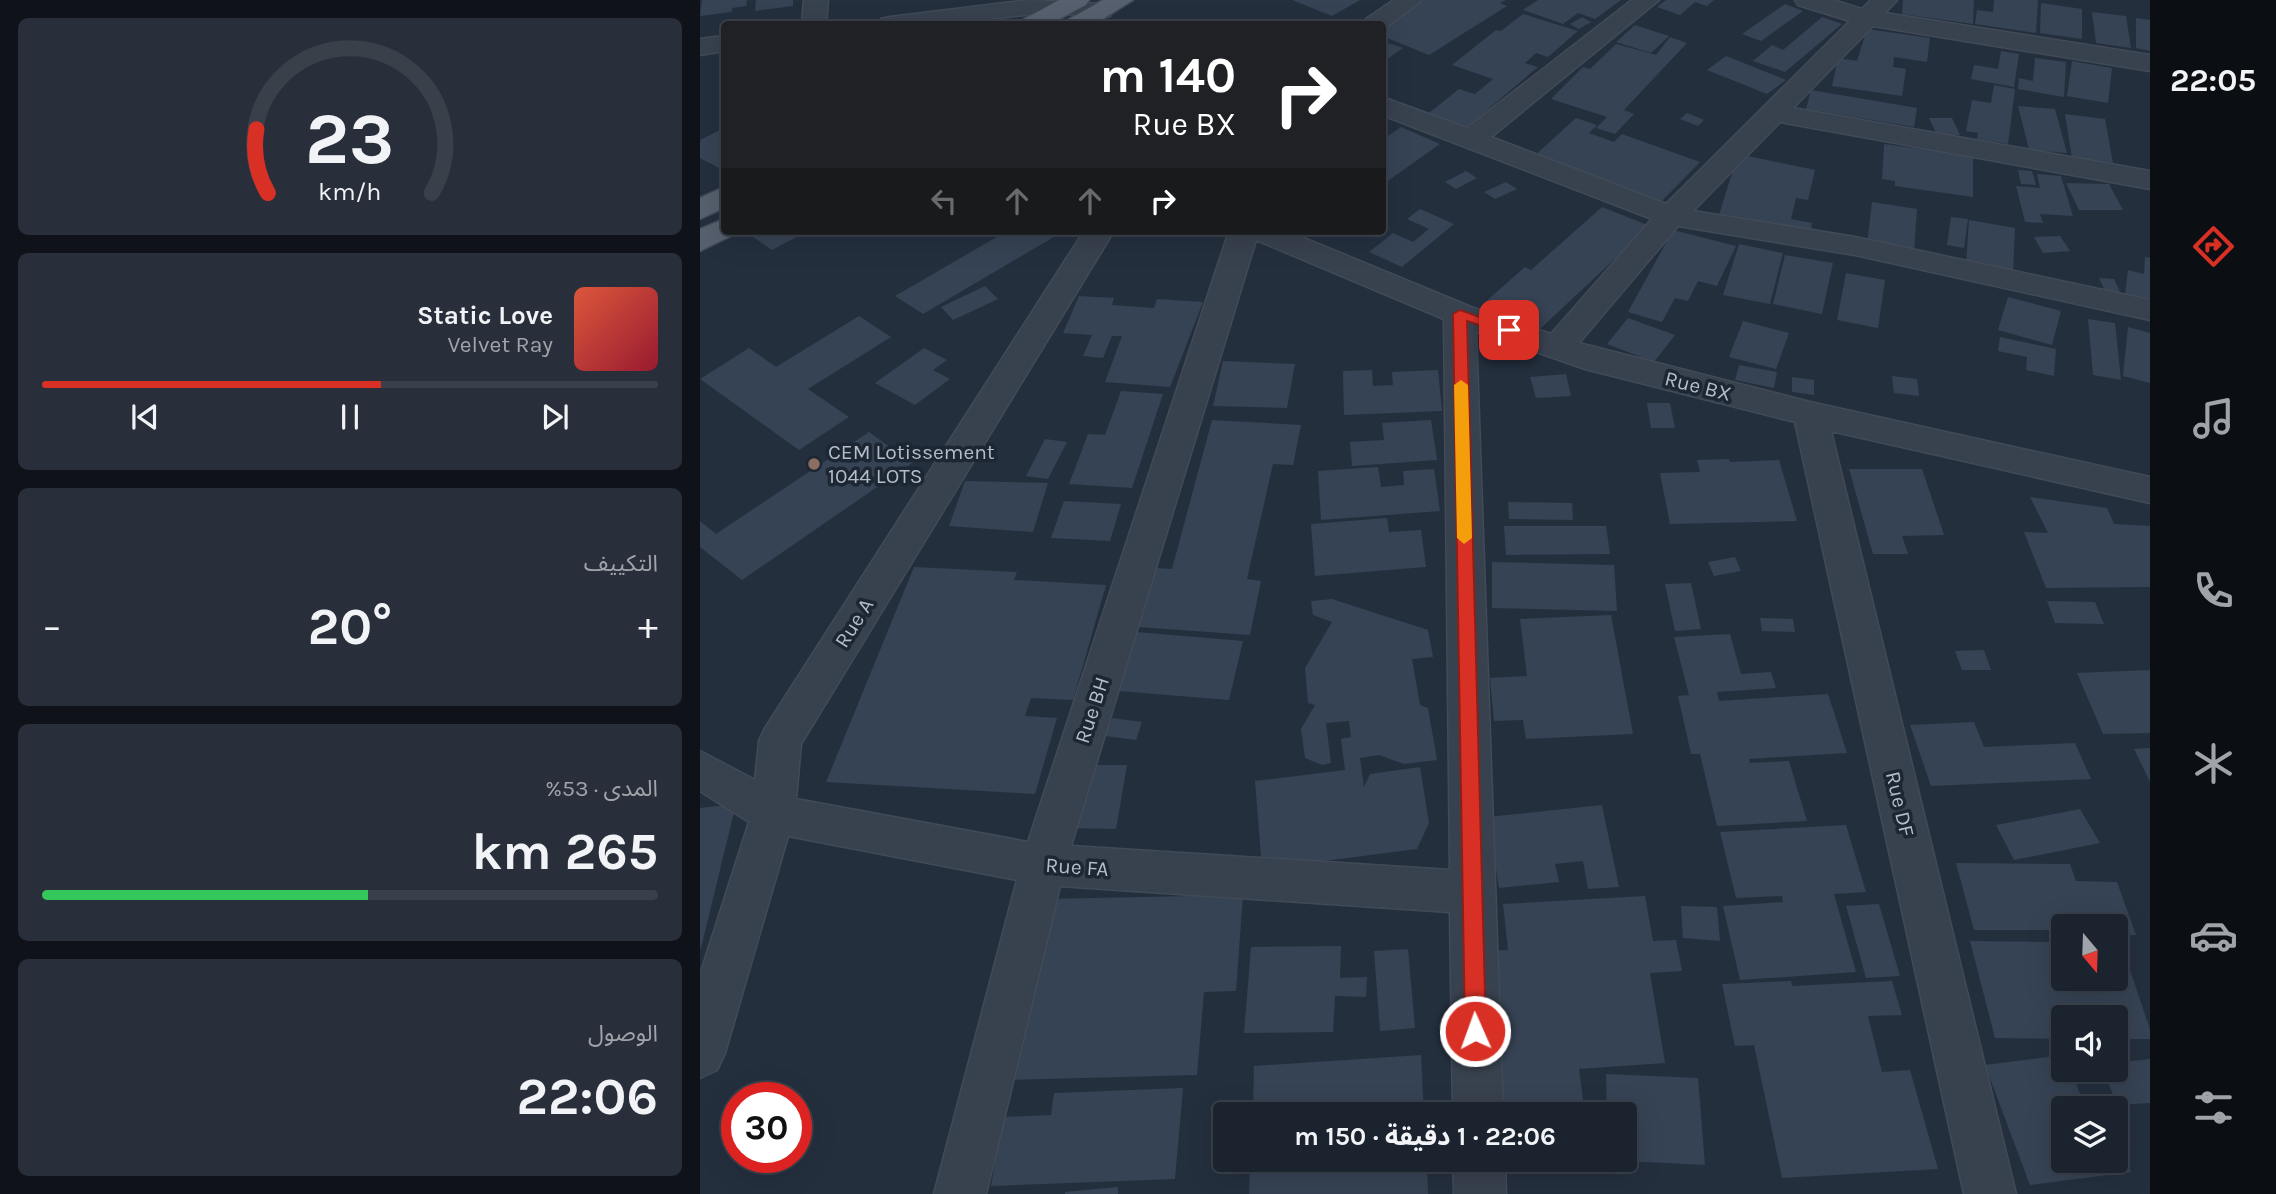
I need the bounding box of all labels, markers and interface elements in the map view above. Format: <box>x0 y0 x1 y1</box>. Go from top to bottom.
text: 140 m <box>1099 47 1236 104</box>
icon: right <box>1260 49 1351 140</box>
text: 22:05 <box>2170 62 2256 99</box>
text: 23 <box>305 96 395 181</box>
text: Rue BX <box>1133 106 1236 143</box>
text: km/h <box>318 176 382 205</box>
icon: left <box>925 182 963 220</box>
icon: ahead <box>998 182 1036 220</box>
icon: ahead <box>1071 182 1109 220</box>
icon: right <box>1144 182 1182 220</box>
icon: directions <box>2189 222 2238 271</box>
text: Static Love <box>417 300 553 331</box>
pin <box>1479 300 1539 360</box>
icon: arrive <box>1490 311 1528 349</box>
text: Velvet Ray <box>448 331 553 358</box>
street label: Rue BX <box>1662 366 1734 406</box>
icon: music <box>2189 394 2238 443</box>
icon: previous <box>126 398 164 436</box>
icon: pause <box>331 398 369 436</box>
icon: next <box>536 398 574 436</box>
place label: CEM Lotissement 1044 LOTS <box>828 440 995 488</box>
marker: CEM Lotissement 1044 LOTS <box>806 456 822 472</box>
text: التكييف <box>584 550 658 577</box>
icon: phone <box>2189 566 2238 615</box>
street label: Rue A <box>830 594 878 652</box>
text: 20° <box>308 596 392 657</box>
text: − <box>42 604 62 649</box>
text: + <box>638 604 658 649</box>
street label: Rue BH <box>1070 674 1114 746</box>
icon: climate <box>2189 739 2238 788</box>
street label: Rue DF <box>1881 769 1919 839</box>
text: المدى · 53% <box>545 775 658 802</box>
text: 265 km <box>471 821 658 882</box>
street label: Rue FA <box>1045 853 1109 881</box>
icon: car <box>2189 911 2238 960</box>
north arrow <box>2051 914 2128 990</box>
map controls <box>2051 914 2128 1173</box>
position arrow <box>1438 994 1512 1068</box>
button: sound <box>2051 1005 2128 1082</box>
text: الوصول <box>588 1020 658 1047</box>
text: 22:06 <box>517 1066 658 1127</box>
speed limit sign: 30 <box>721 1082 812 1173</box>
icon: filters <box>2189 1083 2238 1132</box>
button: layers <box>2051 1096 2128 1173</box>
text: 22:06 · 1 دقيقة · 150 m <box>1294 1121 1556 1152</box>

